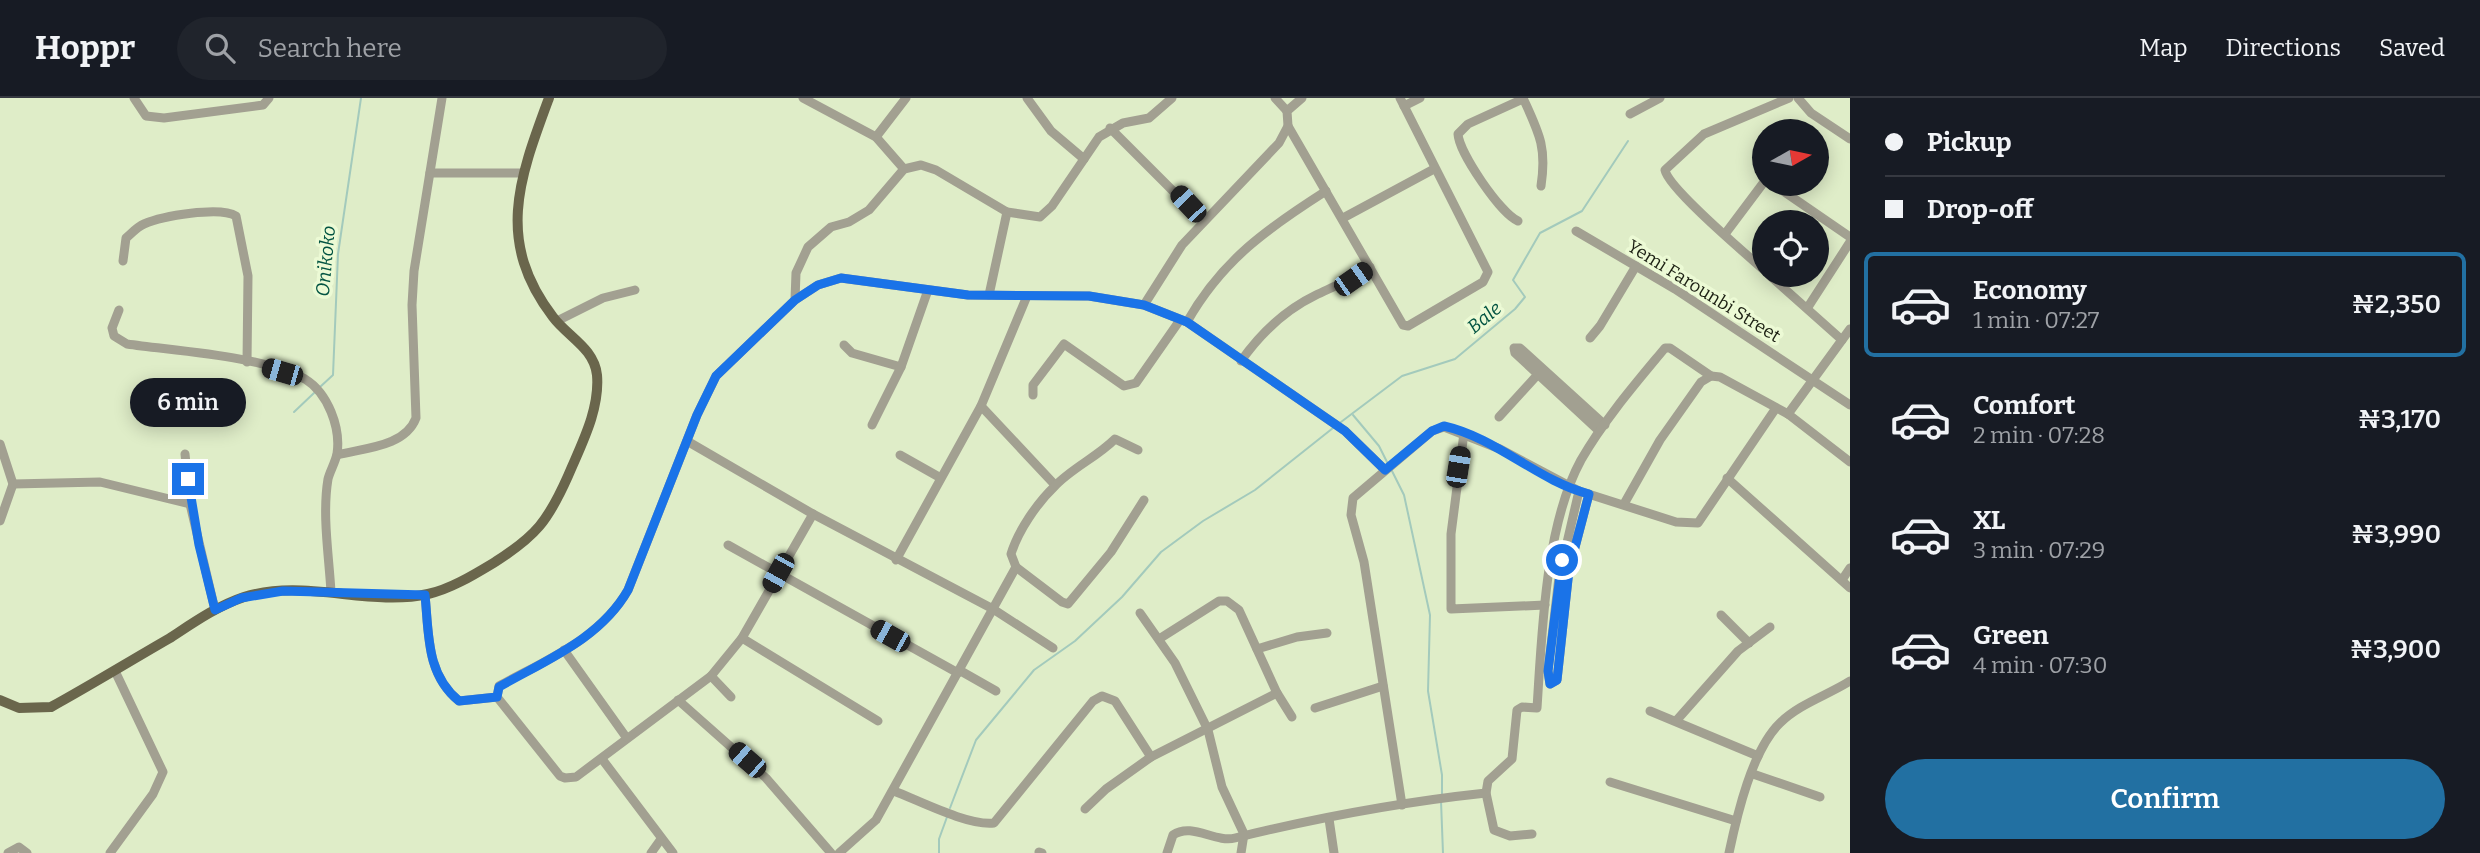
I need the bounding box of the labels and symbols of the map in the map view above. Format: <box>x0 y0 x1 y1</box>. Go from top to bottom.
north arrow <box>1752 119 1829 196</box>
car <box>1166 181 1211 227</box>
water label: Onikoko <box>311 225 340 298</box>
street label: Yemi Farounbi Street <box>1623 235 1785 347</box>
car <box>1330 258 1377 300</box>
water label: Bale <box>1463 296 1506 338</box>
car <box>259 356 306 388</box>
callout: 6 min <box>130 378 246 426</box>
car <box>1445 445 1472 489</box>
route end <box>172 463 204 495</box>
route start <box>1546 544 1578 576</box>
car <box>759 550 798 596</box>
car <box>867 617 914 655</box>
car <box>725 738 770 782</box>

